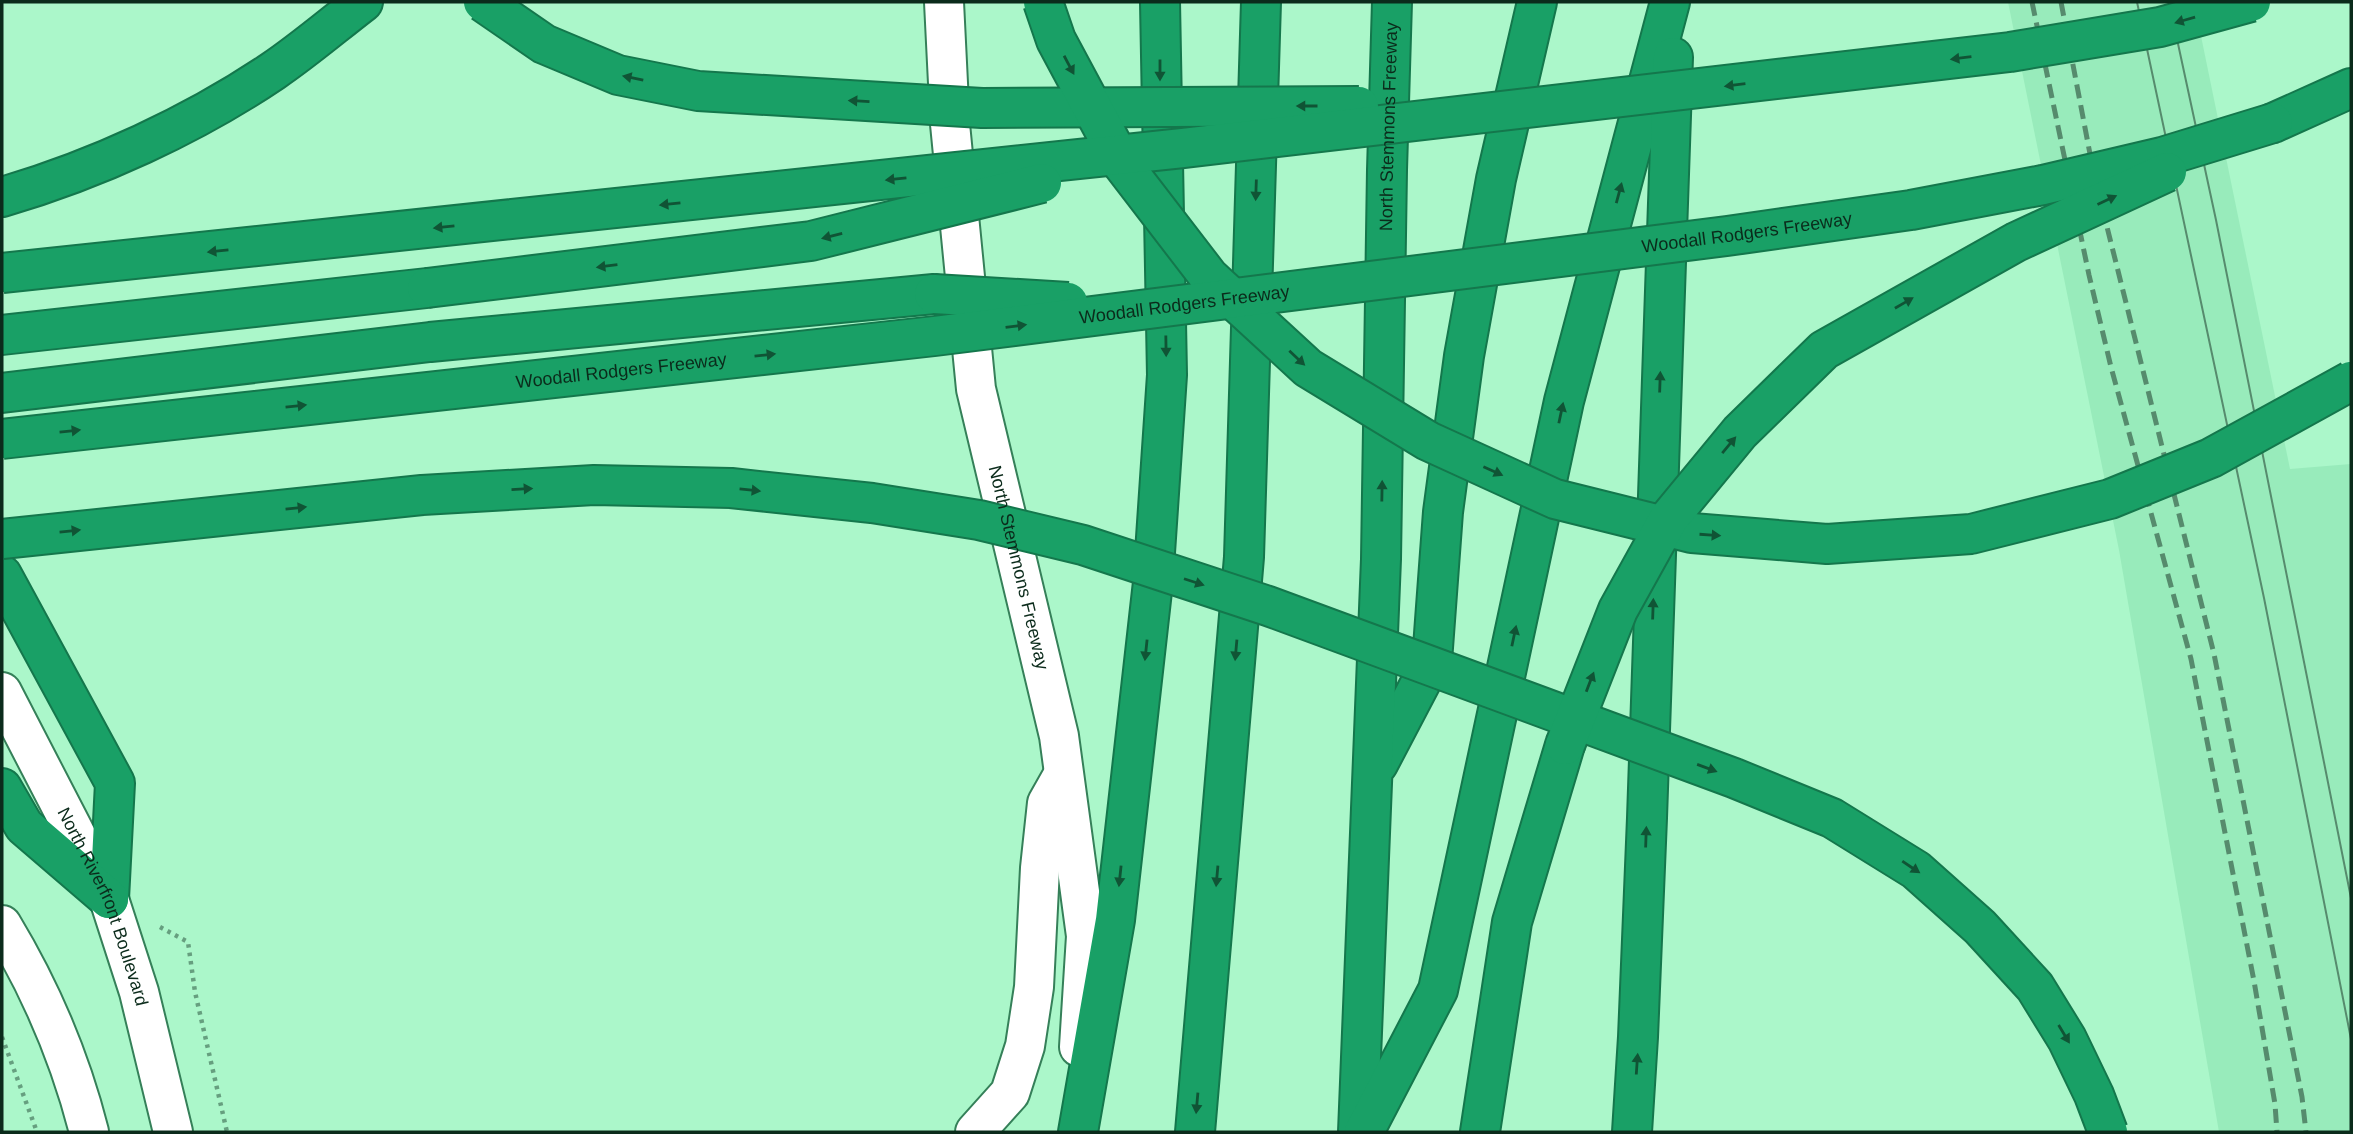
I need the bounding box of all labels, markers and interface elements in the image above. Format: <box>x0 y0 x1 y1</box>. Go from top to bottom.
one-way arrow <box>2174 15 2196 26</box>
street label: North Stemmons Freeway <box>1376 22 1401 231</box>
one-way arrow <box>1950 52 1972 63</box>
one-way arrow <box>1063 55 1075 74</box>
one-way arrow <box>1154 59 1166 81</box>
one-way arrow <box>622 72 644 83</box>
one-way arrow <box>1724 79 1746 90</box>
one-way arrow <box>848 95 870 106</box>
one-way arrow <box>1296 100 1318 112</box>
one-way arrow <box>885 174 907 185</box>
one-way arrow <box>1250 180 1261 202</box>
one-way arrow <box>1614 182 1625 204</box>
one-way arrow <box>2097 194 2117 206</box>
one-way arrow <box>659 199 681 210</box>
street label: Woodall Rodgers Freeway <box>1641 208 1853 257</box>
one-way arrow <box>433 222 455 233</box>
one-way arrow <box>821 231 843 242</box>
one-way arrow <box>206 246 228 257</box>
one-way arrow <box>596 260 618 271</box>
street label: Woodall Rodgers Freeway <box>1078 281 1291 328</box>
one-way arrow <box>1895 297 1914 309</box>
one-way arrow <box>1005 320 1027 331</box>
one-way arrow <box>1160 336 1172 358</box>
street label: Woodall Rodgers Freeway <box>515 349 728 392</box>
one-way arrow <box>755 349 777 360</box>
one-way arrow <box>1288 349 1305 365</box>
one-way arrow <box>1655 371 1666 393</box>
one-way arrow <box>285 401 307 412</box>
one-way arrow <box>1556 402 1567 424</box>
one-way arrow <box>59 426 81 437</box>
one-way arrow <box>1721 437 1736 454</box>
street label: North Stemmons Freeway <box>985 463 1053 672</box>
one-way arrow <box>1483 465 1503 477</box>
one-way arrow <box>1376 479 1388 501</box>
one-way arrow <box>512 483 534 494</box>
one-way arrow <box>739 485 761 496</box>
one-way arrow <box>285 502 307 513</box>
one-way arrow <box>59 526 81 537</box>
one-way arrow <box>1699 530 1721 541</box>
one-way arrow <box>1184 577 1205 587</box>
one-way arrow <box>1648 598 1659 620</box>
one-way arrow <box>1508 625 1519 647</box>
one-way arrow <box>1140 639 1151 661</box>
one-way arrow <box>1230 639 1241 661</box>
one-way arrow <box>1585 671 1596 692</box>
one-way arrow <box>1697 763 1718 774</box>
street label: North Riverfront Boulevard <box>53 804 152 1008</box>
one-way arrow <box>1641 826 1652 848</box>
one-way arrow <box>1901 861 1921 874</box>
one-way arrow <box>1114 865 1125 887</box>
one-way arrow <box>1211 866 1222 888</box>
one-way arrow <box>2057 1024 2070 1043</box>
one-way arrow <box>1631 1053 1642 1075</box>
one-way arrow <box>1191 1092 1202 1114</box>

